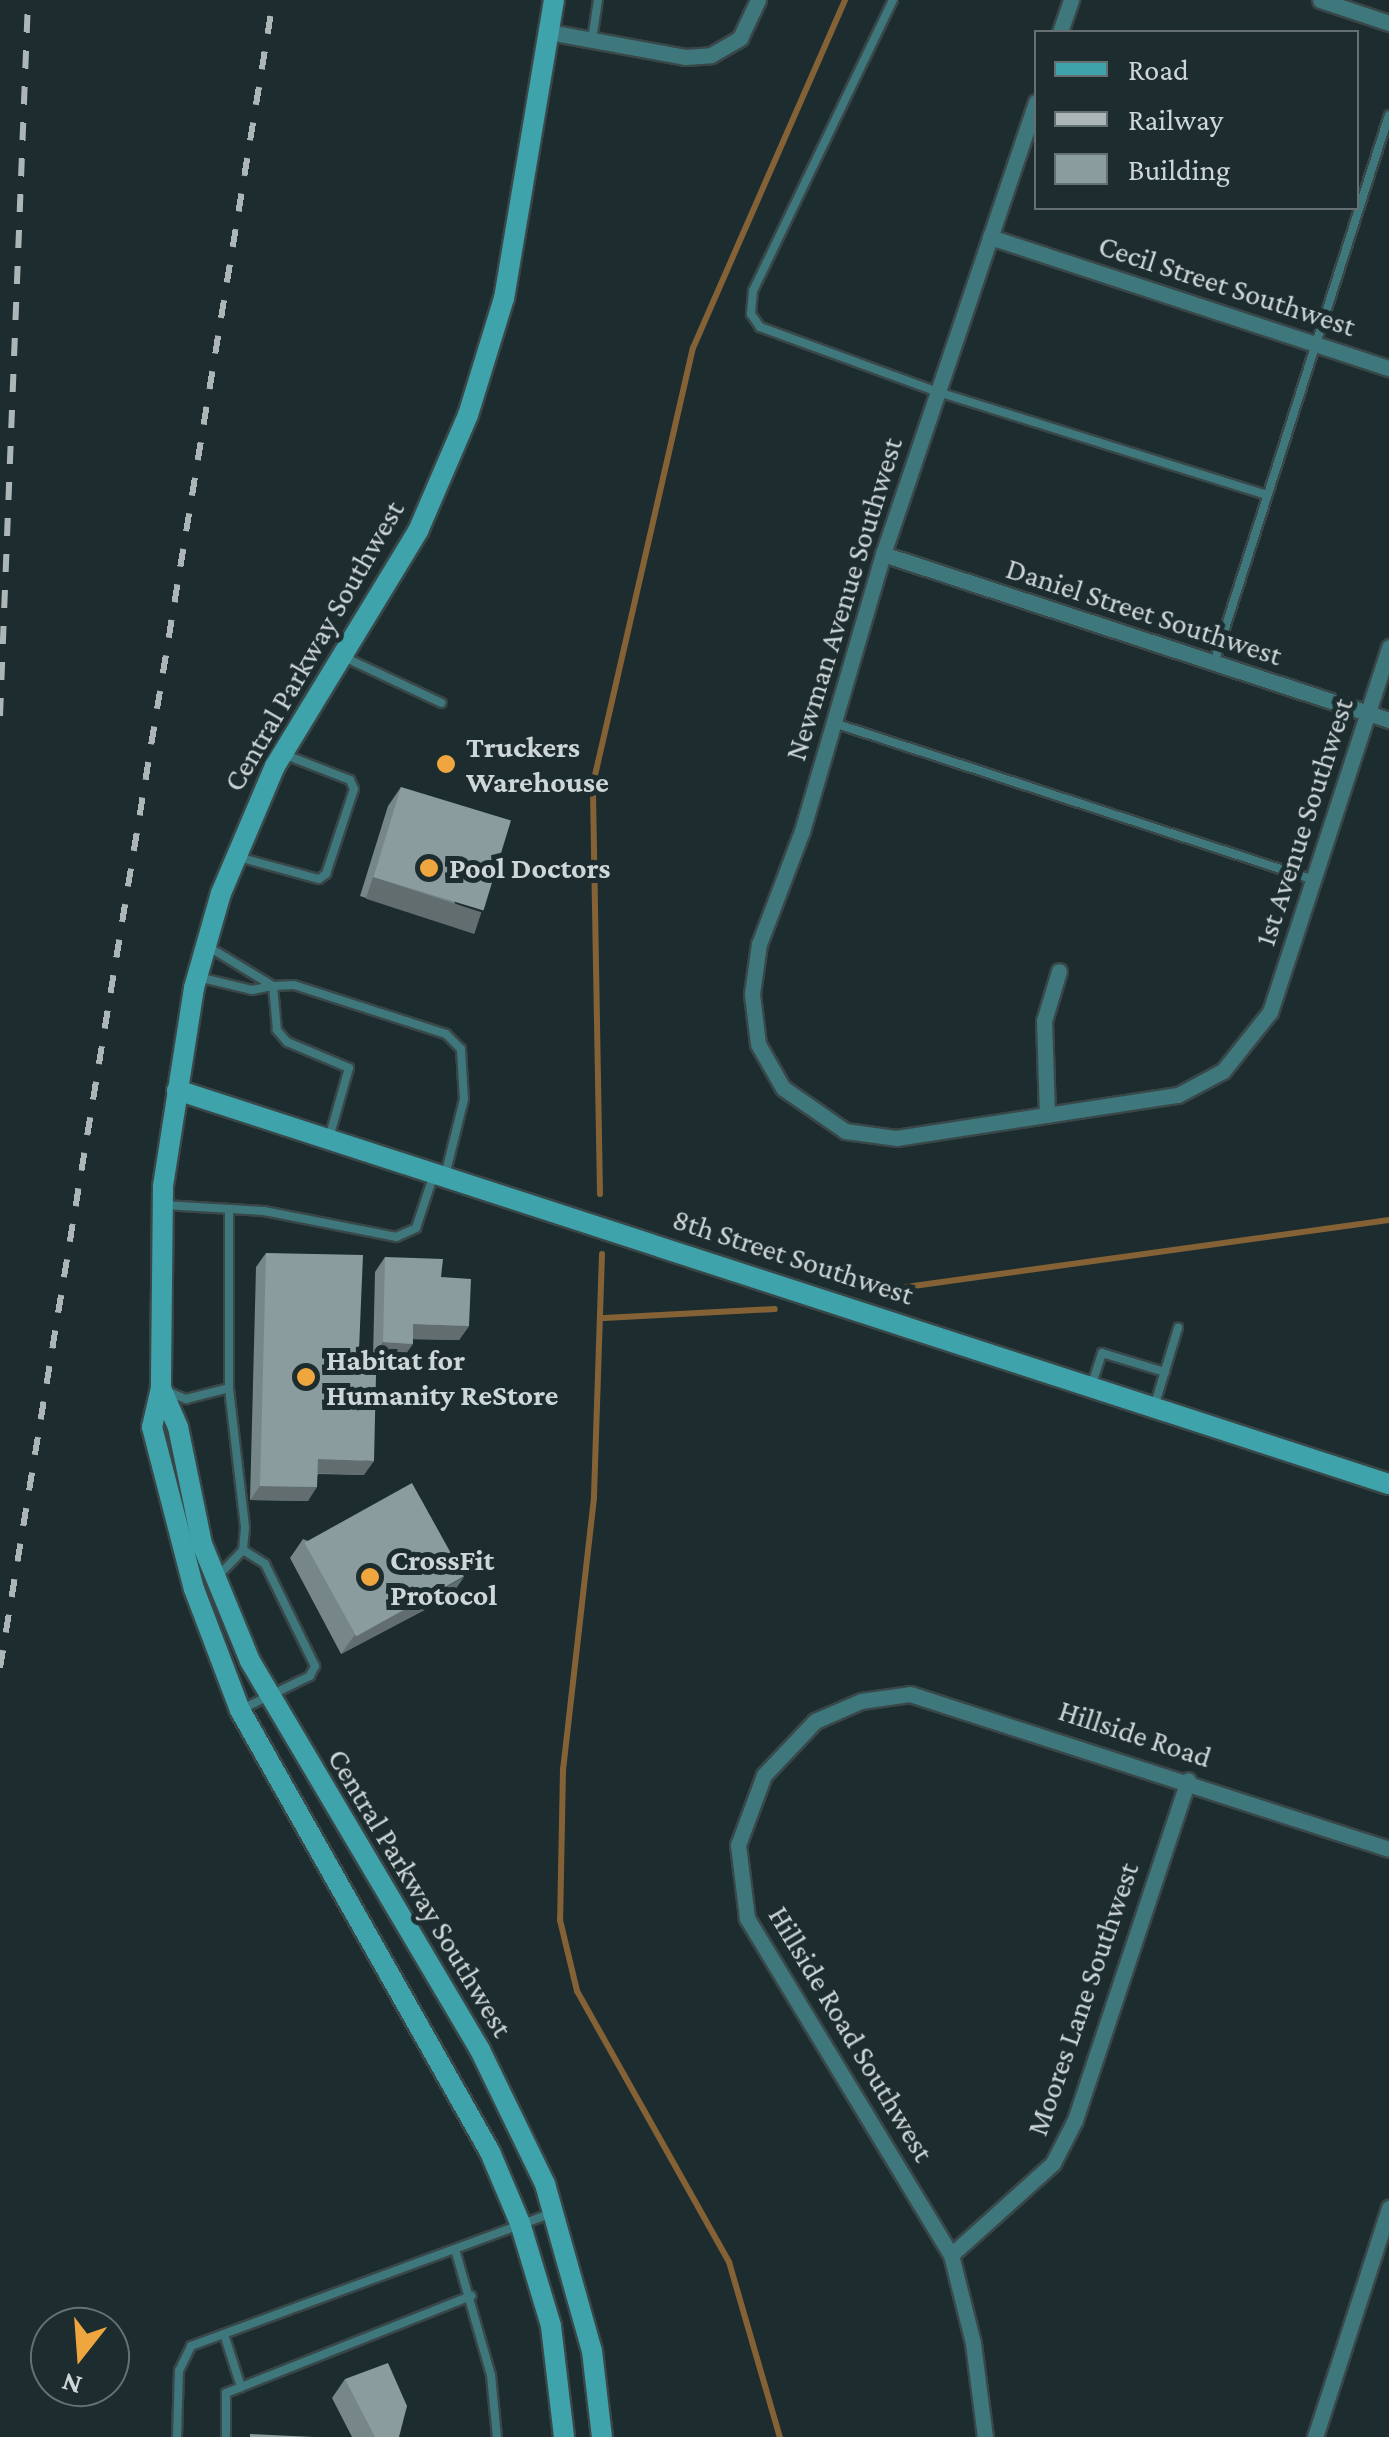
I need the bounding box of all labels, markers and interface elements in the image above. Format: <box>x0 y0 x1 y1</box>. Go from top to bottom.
legend <box>1034 30 1359 210</box>
text: Road <box>1128 53 1189 86</box>
text: Railway <box>1128 103 1223 136</box>
text: Building <box>1128 153 1230 186</box>
street label: Cecil Street Southwest <box>1094 227 1360 345</box>
street label: Newman Avenue Southwest <box>778 433 910 765</box>
street label: Central Parkway Southwest <box>216 494 412 798</box>
street label: Daniel Street Southwest <box>1002 550 1286 674</box>
street label: 1st Avenue Southwest <box>1247 693 1361 951</box>
place label: Truckers Warehouse <box>466 729 609 800</box>
marker: Truckers Warehouse <box>435 753 457 775</box>
place label: Pool Doctors <box>449 850 611 886</box>
marker: Pool Doctors <box>418 857 440 879</box>
street label: 8th Street Southwest <box>668 1201 918 1313</box>
place label: Habitat for Humanity ReStore <box>326 1342 558 1412</box>
marker: Habitat for Humanity ReStore <box>295 1366 317 1388</box>
place label: CrossFit Protocol <box>390 1542 497 1612</box>
marker: CrossFit Protocol <box>359 1566 381 1588</box>
street label: Hillside Road <box>1054 1692 1216 1776</box>
street label: Central Parkway Southwest <box>320 1742 520 2044</box>
street label: Moores Lane Southwest <box>1019 1858 1147 2140</box>
street label: Hillside Road Southwest <box>761 1900 941 2168</box>
north arrow <box>30 2307 130 2407</box>
text: N <box>58 2367 85 2402</box>

